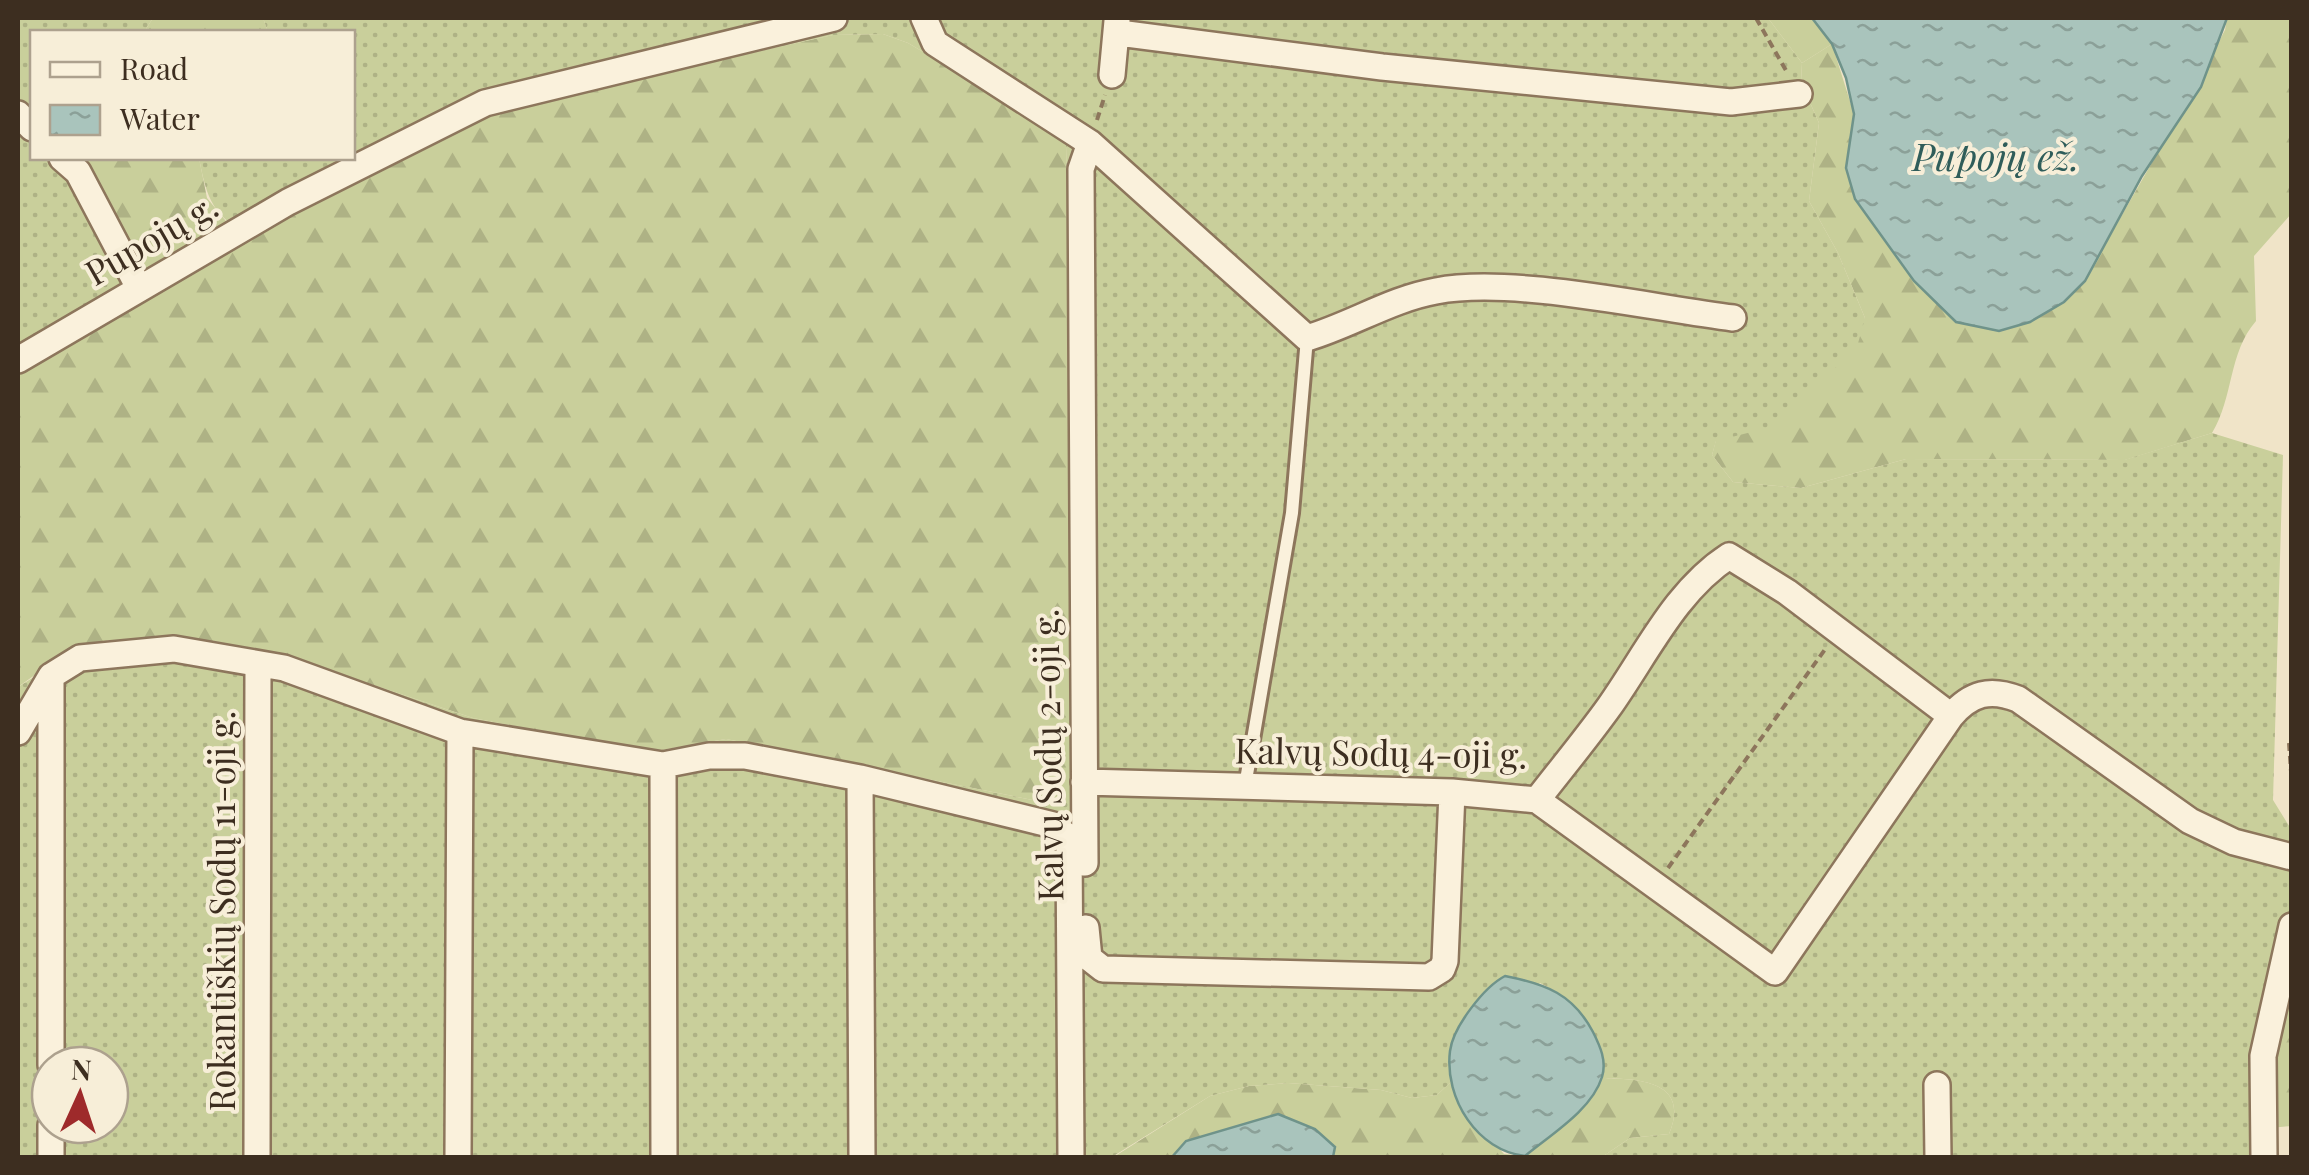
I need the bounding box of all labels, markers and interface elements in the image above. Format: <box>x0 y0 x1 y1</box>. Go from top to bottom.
legend <box>30 30 355 160</box>
text: Road <box>120 48 188 88</box>
text: Water <box>119 98 200 138</box>
water label: Pupojų ež. <box>1910 130 2080 181</box>
street label: Pupojų g. <box>76 181 226 295</box>
street label: Kalvų Sodų 2-oji g. <box>1020 608 1073 902</box>
street label: Rokantiškių Sodų 11-oji g. <box>197 711 244 1111</box>
street label: Kalvų Sodų 4-oji g. <box>1234 725 1528 778</box>
north arrow <box>30 1045 130 1145</box>
text: N <box>70 1050 92 1088</box>

